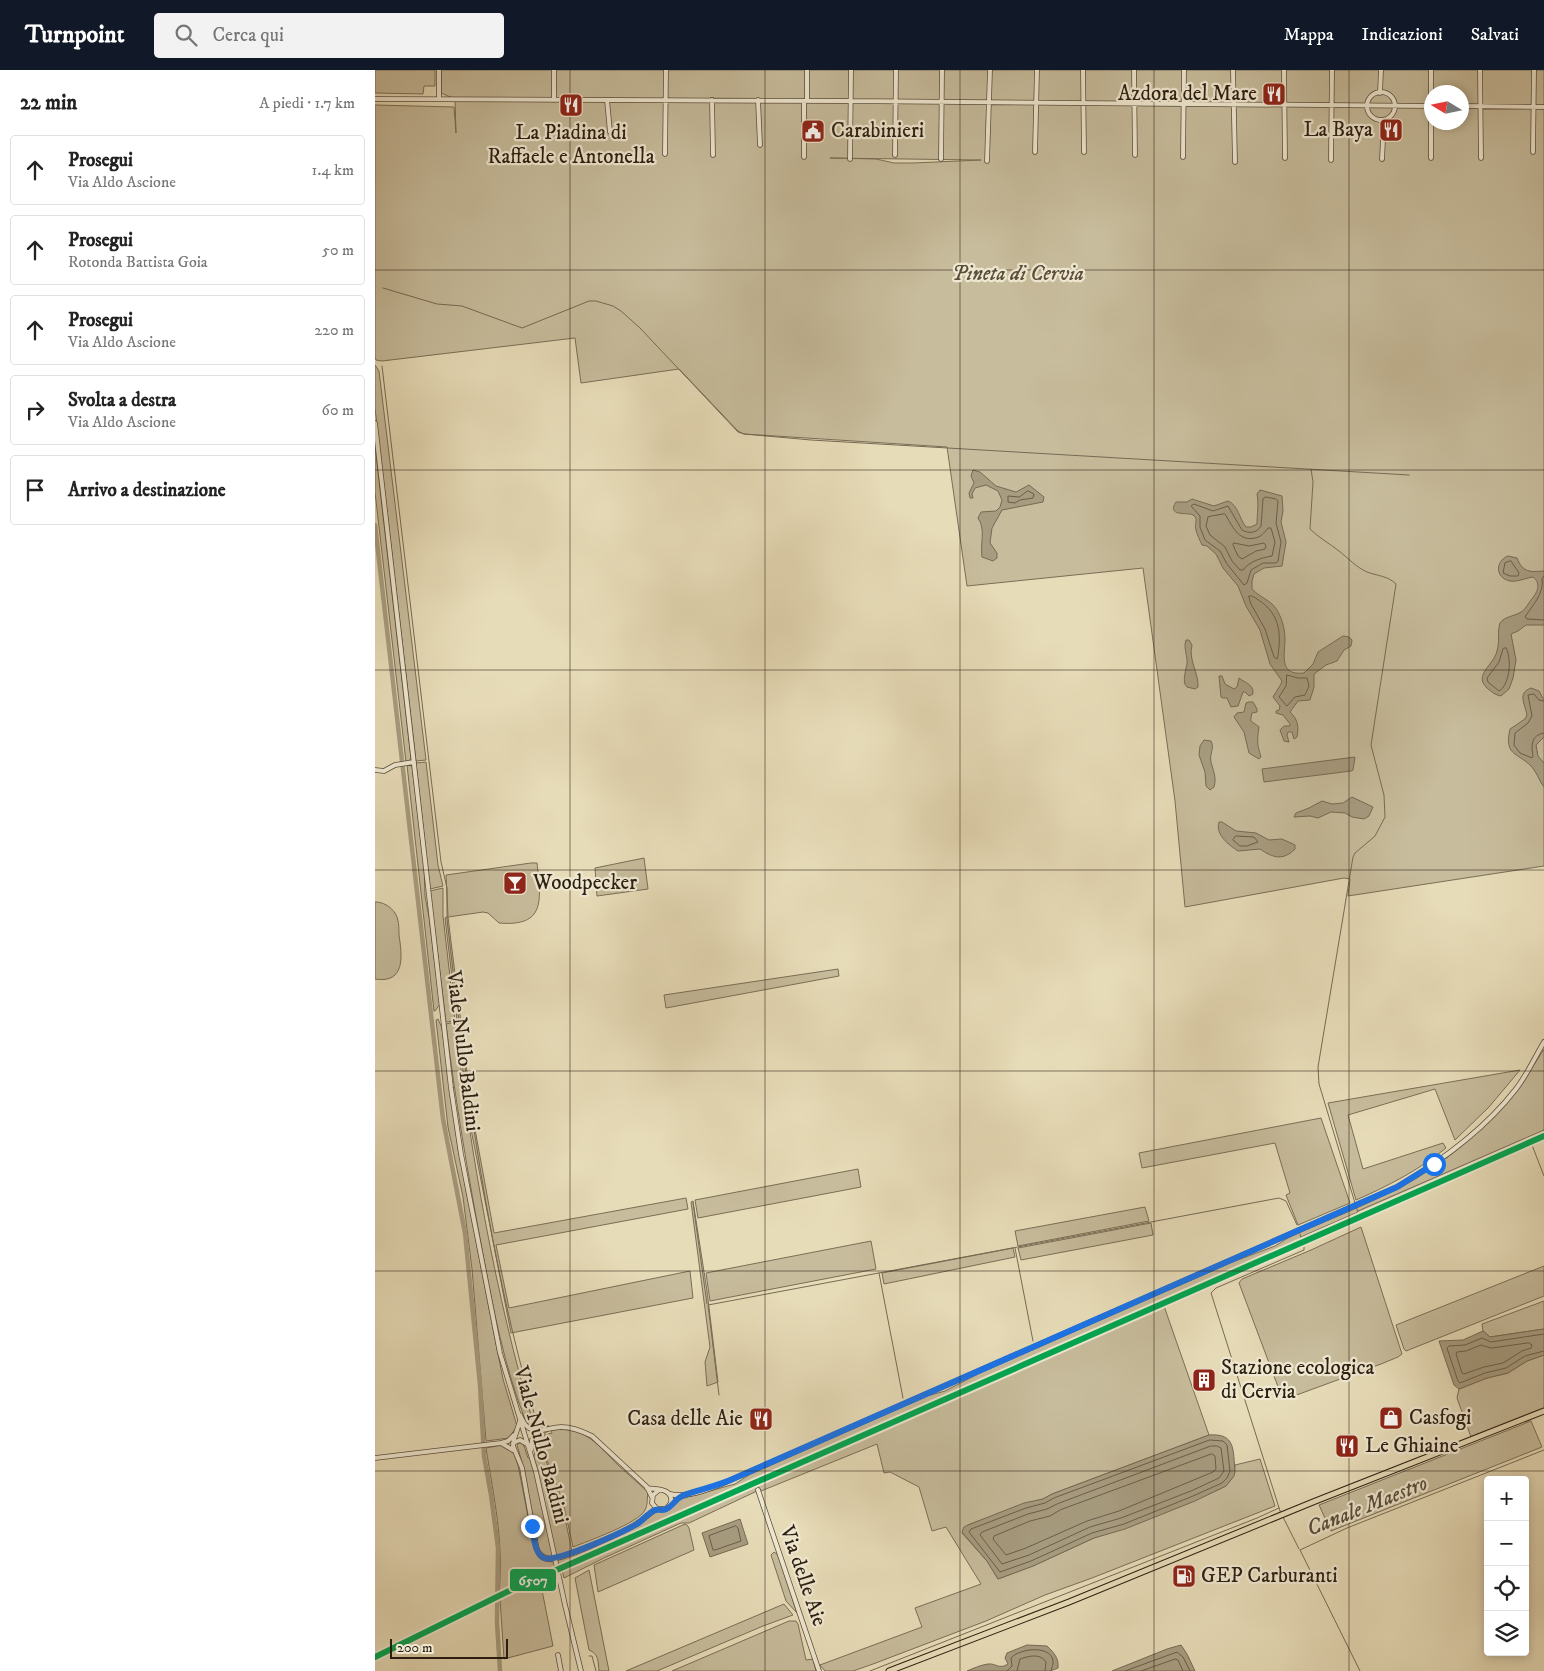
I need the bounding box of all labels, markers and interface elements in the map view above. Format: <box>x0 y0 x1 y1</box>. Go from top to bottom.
search box <box>154 13 504 58</box>
text: Turnpoint <box>25 20 124 50</box>
icon: search <box>172 21 200 49</box>
text: Cerca qui <box>212 24 284 47</box>
text: Mappa <box>1284 24 1334 46</box>
text: Indicazioni <box>1362 24 1443 46</box>
text: Salvati <box>1471 24 1519 46</box>
place label: Azdora del Mare <box>1118 81 1257 107</box>
restaurant icon: Azdora del Mare <box>1261 81 1287 107</box>
north arrow <box>1424 85 1469 130</box>
text: 22 min <box>20 90 77 116</box>
restaurant icon: La Piadina di Raffaele e Antonella <box>558 92 584 118</box>
text: A piedi · 1.7 km <box>259 93 355 113</box>
place label: La Baya <box>1303 117 1373 143</box>
restaurant icon: La Baya <box>1378 117 1404 143</box>
public building icon: Carabinieri <box>800 118 826 144</box>
place label: Carabinieri <box>831 118 924 144</box>
place label: La Piadina di Raffaele e Antonella <box>487 120 655 170</box>
text: Prosegui <box>68 149 133 172</box>
icon: ahead <box>21 156 49 184</box>
text: 1.4 km <box>312 160 354 180</box>
text: Via Aldo Ascione <box>68 172 176 192</box>
text: Prosegui <box>68 229 133 252</box>
icon: ahead <box>21 236 49 264</box>
text: 50 m <box>322 240 354 260</box>
text: Rotonda Battista Goia <box>68 252 208 272</box>
park label: Pineta di Cervia <box>952 261 1084 287</box>
text: Prosegui <box>68 309 133 332</box>
icon: ahead <box>21 316 49 344</box>
text: 220 m <box>314 320 354 340</box>
text: Via Aldo Ascione <box>68 332 176 352</box>
text: Svolta a destra <box>68 389 176 412</box>
icon: right <box>21 396 49 424</box>
text: 60 m <box>322 400 354 420</box>
text: Via Aldo Ascione <box>68 412 176 432</box>
icon: arrive <box>21 476 49 504</box>
text: Arrivo a destinazione <box>68 479 226 502</box>
bar icon: Woodpecker <box>502 870 528 896</box>
place label: Woodpecker <box>532 870 637 896</box>
street label: Viale Nullo Baldini <box>440 968 486 1133</box>
route start <box>1423 1153 1446 1176</box>
place label: Stazione ecologica di Cervia <box>1221 1355 1374 1405</box>
street label: Viale Nullo Baldini <box>507 1362 575 1527</box>
building icon: Stazione ecologica di Cervia <box>1191 1367 1217 1393</box>
shop icon: Casfogi <box>1378 1405 1404 1431</box>
place label: Casfogi <box>1409 1405 1471 1431</box>
place label: Casa delle Aie <box>627 1406 743 1432</box>
restaurant icon: Casa delle Aie <box>748 1406 774 1432</box>
restaurant icon: Le Ghiaine <box>1334 1433 1360 1459</box>
place label: Le Ghiaine <box>1365 1433 1459 1459</box>
water label: Canale Maestro <box>1303 1470 1431 1542</box>
map controls <box>1484 1476 1529 1656</box>
button: + <box>1484 1476 1529 1521</box>
route end <box>521 1515 544 1538</box>
street label: Via delle Aie <box>773 1521 832 1630</box>
button: − <box>1484 1521 1529 1566</box>
fuel station icon: GEP Carburanti <box>1171 1563 1197 1589</box>
place label: GEP Carburanti <box>1201 1563 1338 1589</box>
button: locate <box>1484 1566 1529 1611</box>
line badge: 6507 <box>509 1568 557 1592</box>
text: 6507 <box>518 1572 548 1590</box>
button: layers <box>1484 1611 1529 1656</box>
scale bar <box>390 1636 507 1659</box>
text: 200 m <box>397 1639 432 1657</box>

